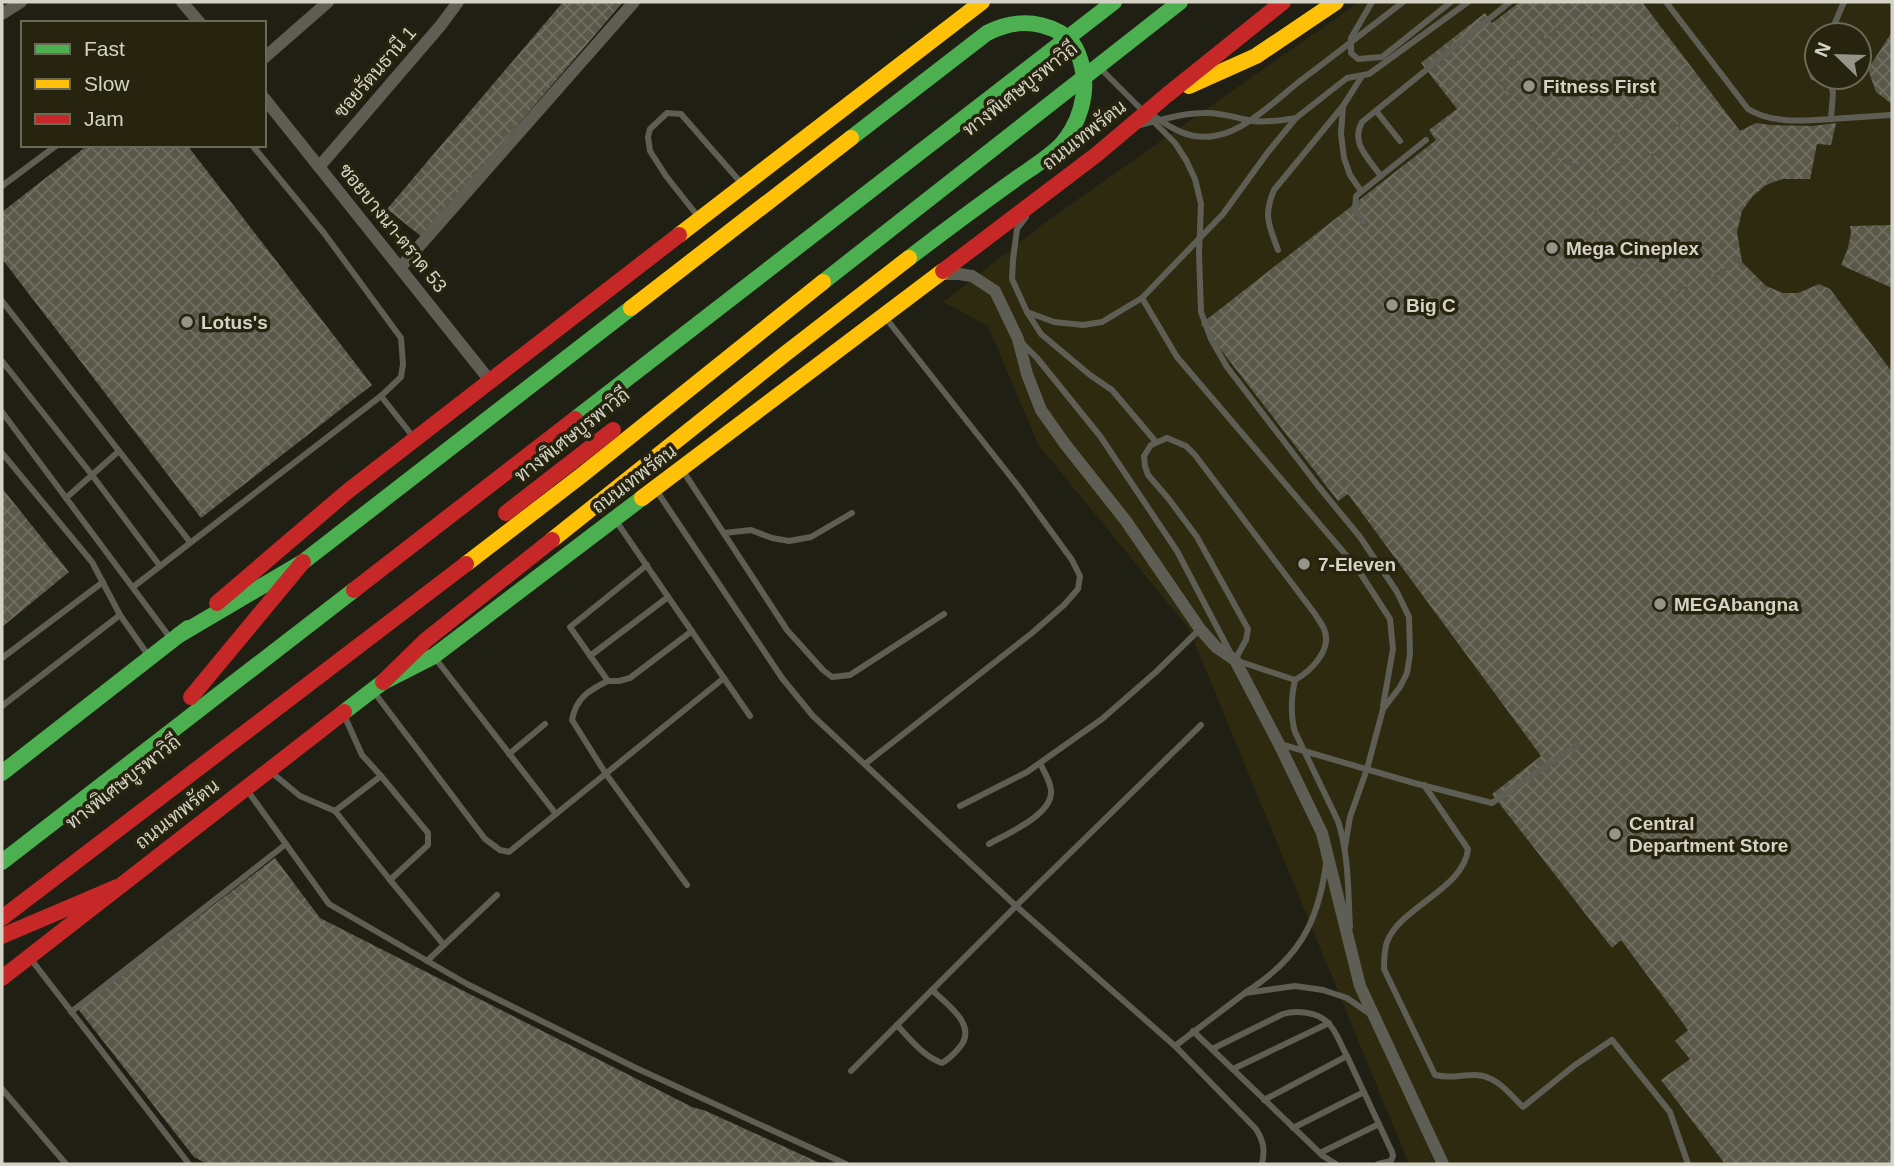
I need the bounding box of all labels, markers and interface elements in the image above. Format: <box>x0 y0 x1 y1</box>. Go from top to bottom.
legend <box>21 21 266 147</box>
street label: ซอยรัตนธานี 1 <box>328 21 420 122</box>
north arrow <box>1803 21 1873 91</box>
street label: ทางพิเศษบูรพาวิถี <box>957 36 1083 143</box>
text: Fast <box>84 37 125 60</box>
text: N <box>1810 39 1835 60</box>
text: Slow <box>84 72 130 95</box>
place label: Fitness First <box>1543 76 1657 97</box>
marker: Fitness First <box>1521 78 1537 94</box>
street label: ถนนเทพรัตน <box>1038 96 1130 174</box>
text: Jam <box>84 107 124 130</box>
street label: ซอยบางนา-ตราด 53 <box>335 160 451 296</box>
place label: Mega Cineplex <box>1566 238 1699 259</box>
marker: Mega Cineplex <box>1544 240 1560 256</box>
place label: Big C <box>1406 295 1456 316</box>
marker: Big C <box>1384 297 1400 313</box>
place label: Lotus's <box>201 312 268 333</box>
marker: Lotus's <box>179 314 195 330</box>
street label: ทางพิเศษบูรพาวิถี <box>509 382 635 489</box>
street label: ถนนเทพรัตน <box>588 440 680 518</box>
place label: 7-Eleven <box>1318 554 1396 575</box>
marker: 7-Eleven <box>1296 556 1312 572</box>
place label: MEGAbangna <box>1674 594 1799 615</box>
marker: MEGAbangna <box>1652 596 1668 612</box>
street label: ทางพิเศษบูรพาวิถี <box>60 729 186 836</box>
street label: ถนนเทพรัตน <box>131 775 223 853</box>
place label: Central Department Store <box>1629 813 1788 856</box>
marker: Central Department Store <box>1607 826 1623 842</box>

